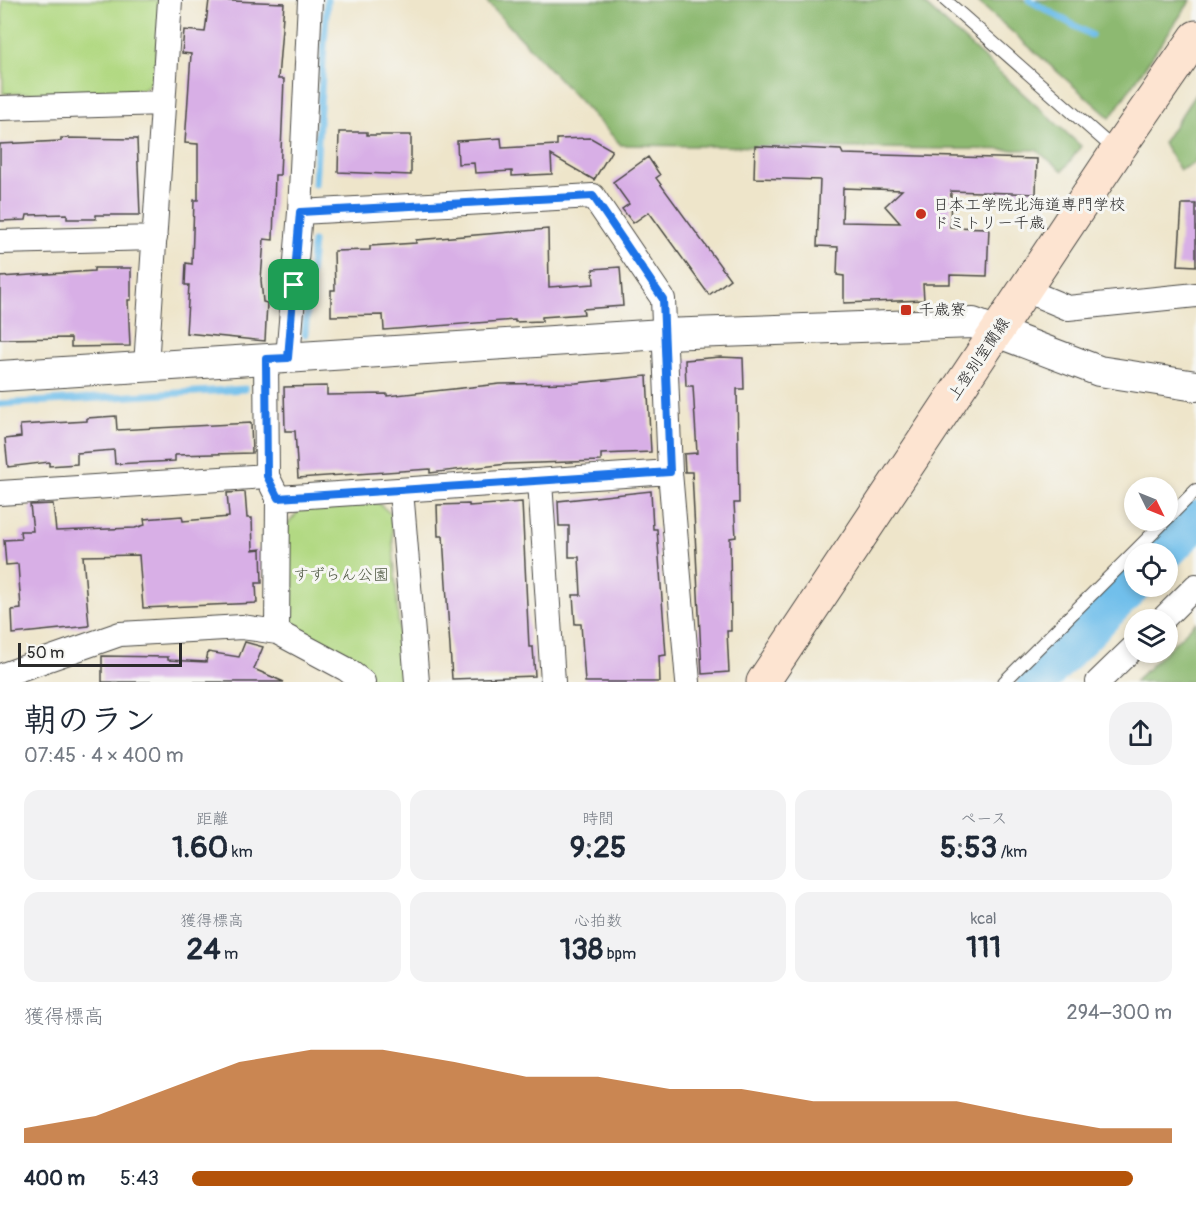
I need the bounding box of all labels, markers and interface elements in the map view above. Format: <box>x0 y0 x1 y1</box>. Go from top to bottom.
place label: 日本工学院北海道専門学校 ドミトリー千歳 <box>933 195 1125 233</box>
marker: 日本工学院北海道専門学校 ドミトリー千歳 <box>914 207 928 221</box>
pin <box>268 259 319 310</box>
icon: arrive <box>277 268 310 301</box>
place label: 千歳寮 <box>918 300 966 320</box>
marker: 千歳寮 <box>899 303 913 317</box>
street label: 上登別室蘭線 <box>944 314 1014 404</box>
north arrow <box>1124 477 1178 531</box>
map controls <box>1124 477 1178 663</box>
button: locate <box>1124 543 1178 597</box>
park label: すずらん公園 <box>293 565 389 585</box>
button: layers <box>1124 609 1178 663</box>
scale bar <box>18 640 182 668</box>
text: 50 m <box>27 643 64 663</box>
text: 朝のラン <box>24 700 156 741</box>
button: share <box>1109 702 1172 765</box>
text: 07:45 · 4 × 400 m <box>24 743 183 768</box>
text: 距離 <box>196 809 228 829</box>
text: 時間 <box>582 809 614 829</box>
text: ペース <box>960 809 1007 829</box>
text: 1.60 <box>172 829 228 866</box>
text: 9:25 <box>570 829 626 866</box>
text: 5:53 <box>940 829 997 866</box>
text: km <box>228 842 253 862</box>
text: /km <box>997 842 1027 862</box>
text: kcal <box>971 909 997 929</box>
text: 獲得標高 <box>180 911 244 931</box>
text: 心拍数 <box>574 911 622 931</box>
text: 111 <box>966 929 1001 966</box>
text: 24 <box>186 931 221 968</box>
text: 138 <box>560 931 603 968</box>
text: m <box>221 944 238 964</box>
text: bpm <box>603 944 636 964</box>
text: 294–300 m <box>1067 1000 1172 1025</box>
text: 獲得標高 <box>24 1004 104 1029</box>
text: 400 m <box>24 1166 85 1191</box>
text: 5:43 <box>120 1166 159 1191</box>

